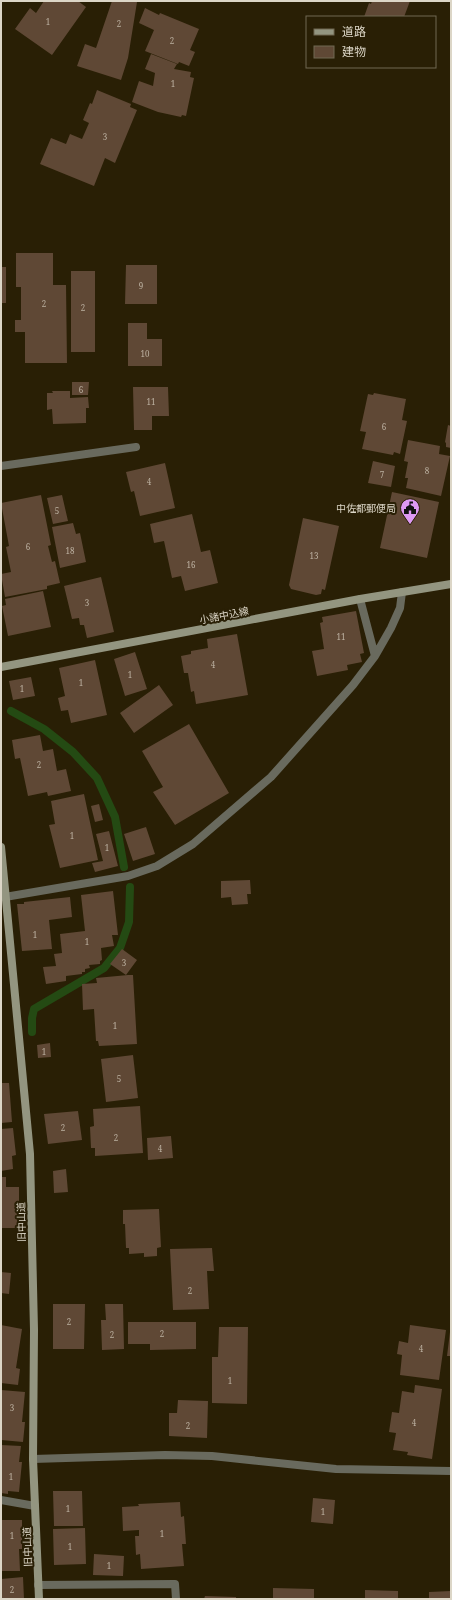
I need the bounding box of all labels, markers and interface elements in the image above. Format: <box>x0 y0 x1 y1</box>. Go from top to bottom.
house number: 1 <box>46 16 50 27</box>
legend <box>306 16 436 68</box>
house number: 2 <box>117 18 121 29</box>
text: 道路 <box>342 23 366 40</box>
house number: 2 <box>170 35 174 46</box>
text: 建物 <box>342 43 366 60</box>
house number: 1 <box>171 78 175 89</box>
house number: 3 <box>103 131 108 142</box>
house number: 9 <box>139 280 143 291</box>
house number: 2 <box>42 298 46 309</box>
house number: 2 <box>81 302 85 313</box>
house number: 10 <box>141 348 150 359</box>
house number: 6 <box>79 384 84 395</box>
house number: 11 <box>147 396 155 407</box>
house number: 6 <box>382 421 387 432</box>
house number: 8 <box>425 465 430 476</box>
house number: 7 <box>380 469 385 480</box>
house number: 4 <box>147 476 152 487</box>
public building icon: 中佐都郵便局 <box>399 497 421 525</box>
place label: 中佐都郵便局 <box>336 501 396 515</box>
house number: 5 <box>55 505 59 516</box>
house number: 6 <box>26 541 31 552</box>
house number: 18 <box>66 545 75 556</box>
house number: 13 <box>310 550 319 561</box>
house number: 16 <box>187 559 196 570</box>
house number: 3 <box>85 597 90 608</box>
street label: 小諸中込線 <box>198 603 250 627</box>
house number: 11 <box>337 631 345 642</box>
house number: 4 <box>211 659 216 670</box>
house number: 1 <box>128 669 132 680</box>
house number: 1 <box>79 677 83 688</box>
house number: 1 <box>20 683 24 694</box>
house number: 2 <box>37 759 41 770</box>
house number: 1 <box>70 830 74 841</box>
house number: 1 <box>105 842 109 853</box>
house number: 1 <box>33 929 37 940</box>
house number: 1 <box>85 936 89 947</box>
house number: 3 <box>122 957 127 968</box>
house number: 1 <box>113 1020 117 1031</box>
house number: 1 <box>42 1046 46 1057</box>
house number: 5 <box>117 1073 121 1084</box>
house number: 2 <box>61 1122 65 1133</box>
house number: 2 <box>114 1132 118 1143</box>
house number: 4 <box>158 1143 163 1154</box>
street label: 旧中山道 <box>14 1202 28 1242</box>
house number: 2 <box>188 1285 192 1296</box>
house number: 2 <box>67 1316 71 1327</box>
house number: 2 <box>160 1328 164 1339</box>
house number: 2 <box>110 1329 114 1340</box>
house number: 4 <box>419 1343 424 1354</box>
house number: 1 <box>228 1375 232 1386</box>
house number: 3 <box>10 1402 15 1413</box>
house number: 4 <box>412 1417 417 1428</box>
house number: 2 <box>186 1420 190 1431</box>
house number: 1 <box>9 1471 13 1482</box>
house number: 1 <box>66 1503 70 1514</box>
house number: 1 <box>321 1506 325 1517</box>
street label: 旧中山道 <box>19 1527 35 1567</box>
house number: 1 <box>160 1528 164 1539</box>
house number: 1 <box>10 1530 14 1541</box>
house number: 1 <box>68 1541 72 1552</box>
house number: 1 <box>107 1560 111 1571</box>
house number: 2 <box>10 1584 14 1595</box>

